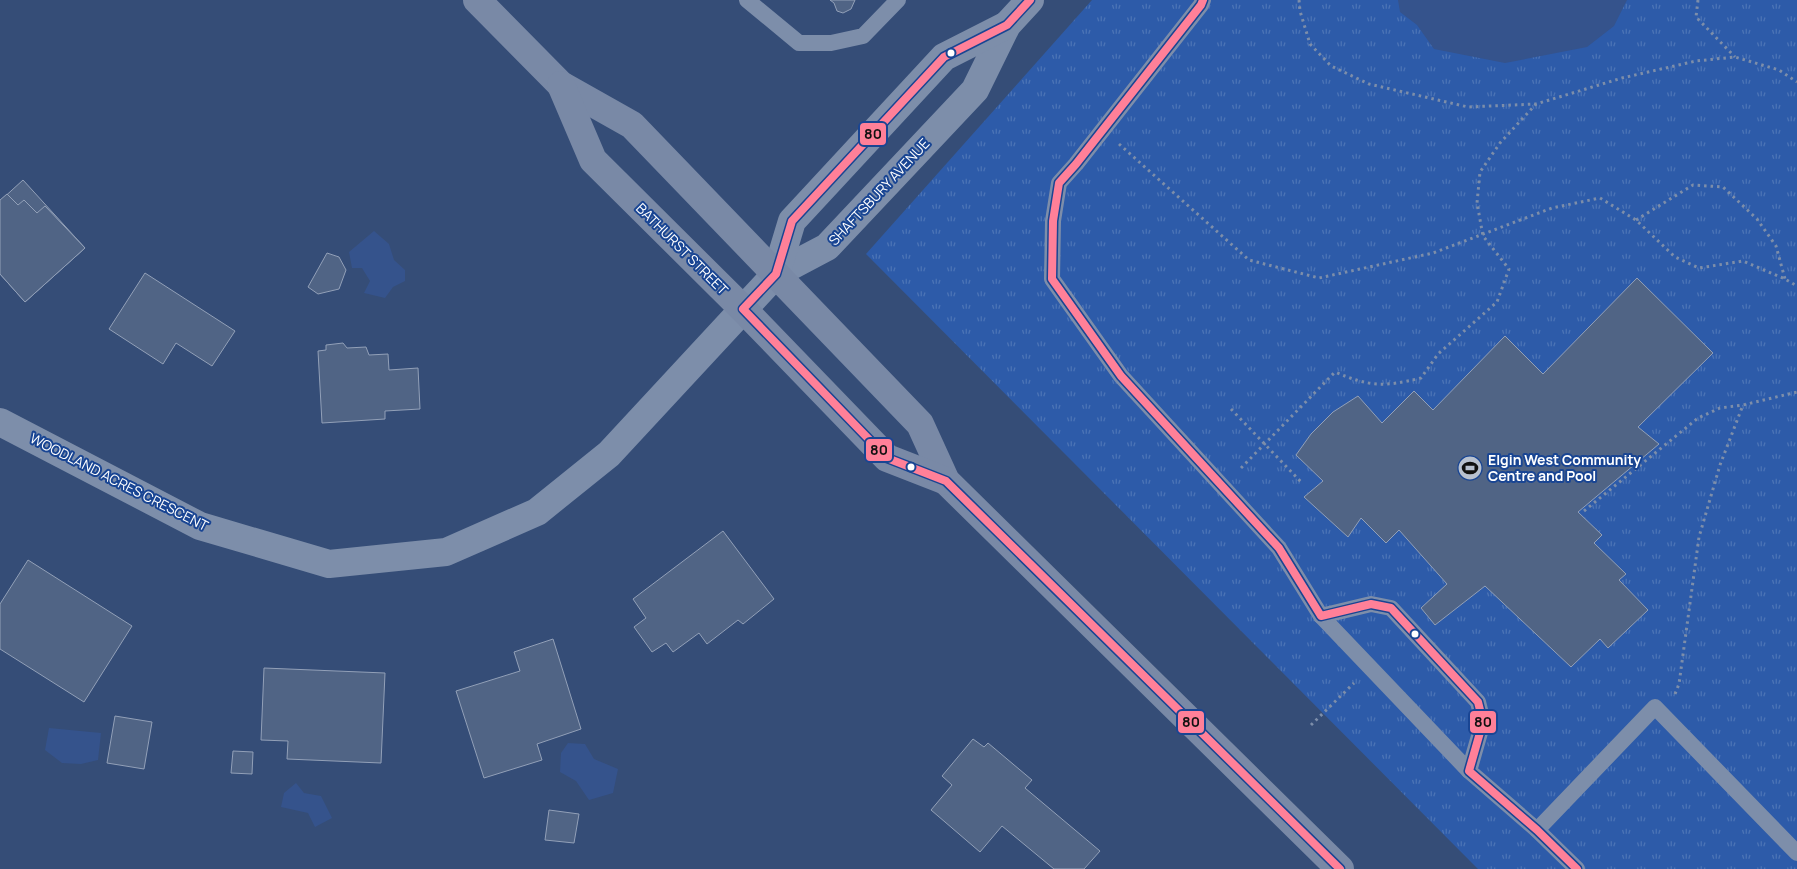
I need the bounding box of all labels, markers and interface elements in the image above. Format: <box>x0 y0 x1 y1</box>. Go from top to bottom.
unlabelled marker <box>946 48 956 58</box>
line badge: 80 <box>859 122 887 146</box>
text: 80 <box>864 124 882 143</box>
street label: SHAFTSBURY AVENUE <box>824 134 933 249</box>
street label: BATHURST STREET <box>632 199 733 299</box>
street label: WOODLAND ACRES CRESCENT <box>27 428 212 535</box>
line badge: 80 <box>865 438 893 462</box>
text: 80 <box>870 440 888 459</box>
place label: Elgin West Community Centre and Pool <box>1488 450 1641 485</box>
sports icon: Elgin West Community Centre and Pool <box>1457 455 1483 481</box>
unlabelled marker <box>906 462 916 472</box>
unlabelled marker <box>1410 629 1420 639</box>
line badge: 80 <box>1177 710 1205 734</box>
line badge: 80 <box>1469 710 1497 734</box>
text: 80 <box>1182 712 1200 731</box>
text: 80 <box>1474 712 1492 731</box>

